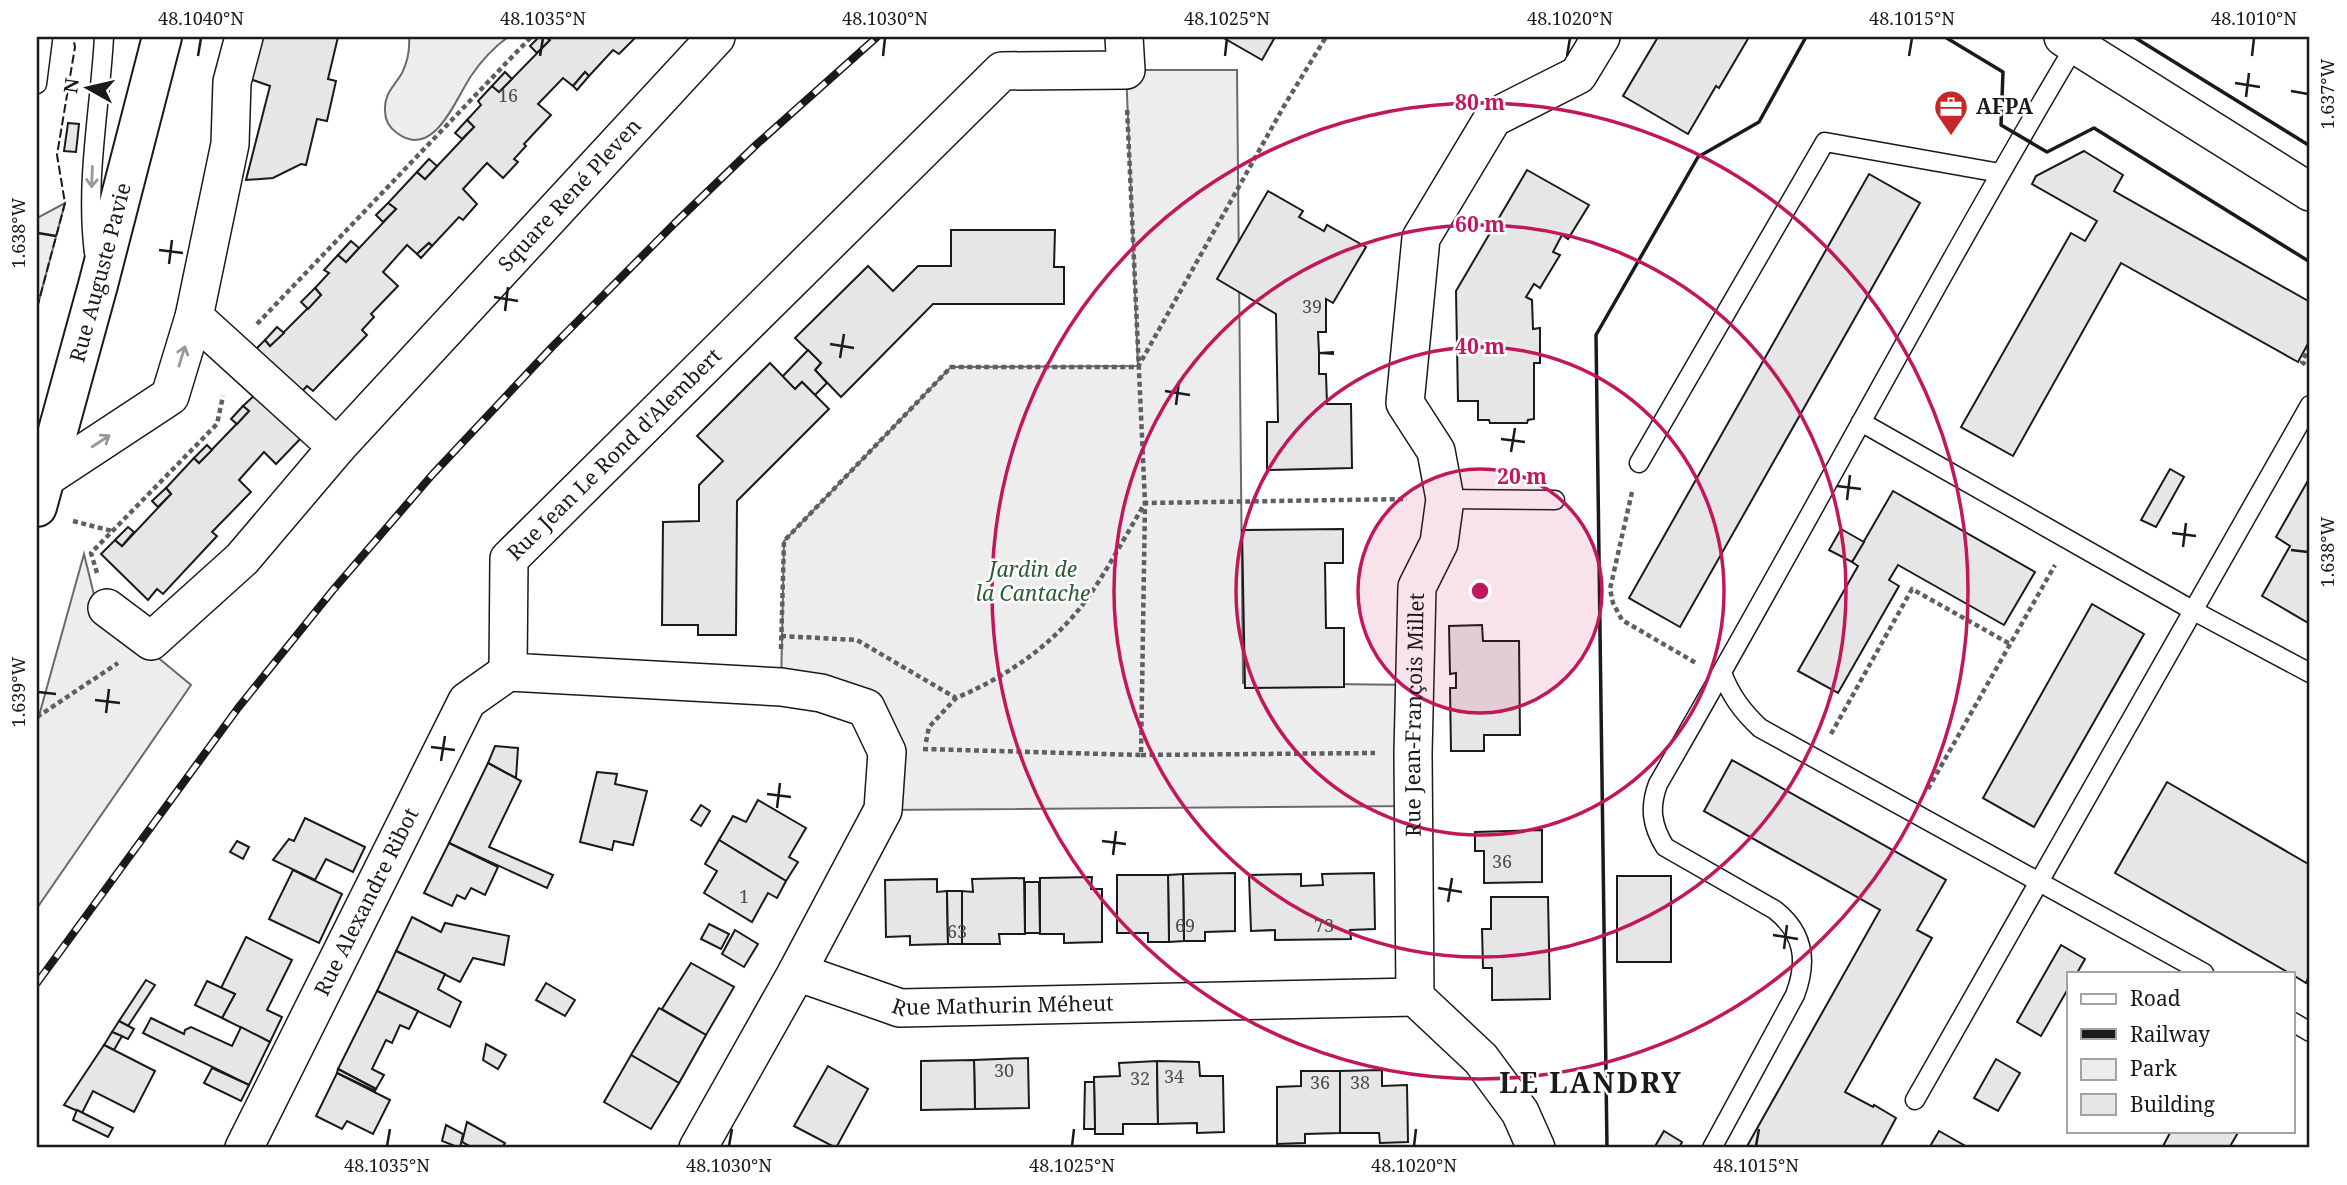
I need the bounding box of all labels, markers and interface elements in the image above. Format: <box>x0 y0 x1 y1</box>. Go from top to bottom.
text: 48.1040°N <box>158 6 244 30</box>
text: 48.1035°N <box>500 6 586 30</box>
text: 48.1030°N <box>842 6 928 30</box>
text: 48.1025°N <box>1184 6 1270 30</box>
text: 48.1020°N <box>1527 6 1613 30</box>
text: 48.1015°N <box>1869 6 1955 30</box>
text: 48.1010°N <box>2211 6 2297 30</box>
north arrow <box>52 52 122 122</box>
text: 1.637°W <box>2315 58 2339 129</box>
text: N <box>57 76 85 95</box>
house number: 16 <box>498 83 518 107</box>
text: 80 m <box>1455 88 1505 116</box>
office icon: AFPA <box>1932 88 1970 137</box>
place label: AFPA <box>1976 92 2033 120</box>
street label: Square René Pleven <box>491 112 647 277</box>
one-way arrow <box>86 165 99 188</box>
street label: Rue Auguste Pavie <box>62 180 137 365</box>
text: 1.638°W <box>6 197 30 268</box>
text: 60 m <box>1455 210 1505 238</box>
house number: 39 <box>1302 294 1322 318</box>
text: 40 m <box>1455 332 1505 360</box>
street label: Rue Jean Le Rond d'Alembert <box>501 342 727 566</box>
one-way arrow <box>177 346 190 368</box>
one-way arrow <box>91 434 111 448</box>
text: 20 m <box>1497 462 1547 490</box>
text: 1.638°W <box>2315 516 2339 587</box>
park label: Jardin de la Cantache <box>976 555 1090 607</box>
centre of rings <box>1468 579 1492 603</box>
street label: Rue Jean-François Millet <box>1398 592 1430 837</box>
text: 1.639°W <box>6 656 30 727</box>
street label: Rue Alexandre Ribot <box>307 803 424 1000</box>
house number: 36 <box>1492 849 1512 873</box>
house number: 1 <box>739 884 749 908</box>
house number: 69 <box>1175 913 1195 937</box>
house number: 73 <box>1314 913 1334 937</box>
house number: 63 <box>947 919 967 943</box>
legend <box>2067 972 2294 1132</box>
text: Road <box>2130 984 2181 1012</box>
street label: Rue Mathurin Méheut <box>888 988 1114 1022</box>
text: Railway <box>2130 1020 2210 1048</box>
text: Park <box>2130 1054 2177 1082</box>
house number: 30 <box>994 1058 1014 1082</box>
district label: LE LANDRY <box>1499 1063 1683 1101</box>
house number: 34 <box>1164 1064 1184 1088</box>
house number: 32 <box>1130 1066 1150 1090</box>
house number: 36 <box>1310 1070 1330 1094</box>
house number: 38 <box>1350 1070 1370 1094</box>
text: Building <box>2130 1090 2215 1118</box>
text: 48.1035°N <box>344 1153 430 1177</box>
text: 48.1030°N <box>686 1153 772 1177</box>
text: 48.1025°N <box>1029 1153 1115 1177</box>
text: 48.1020°N <box>1371 1153 1457 1177</box>
text: 48.1015°N <box>1713 1153 1799 1177</box>

